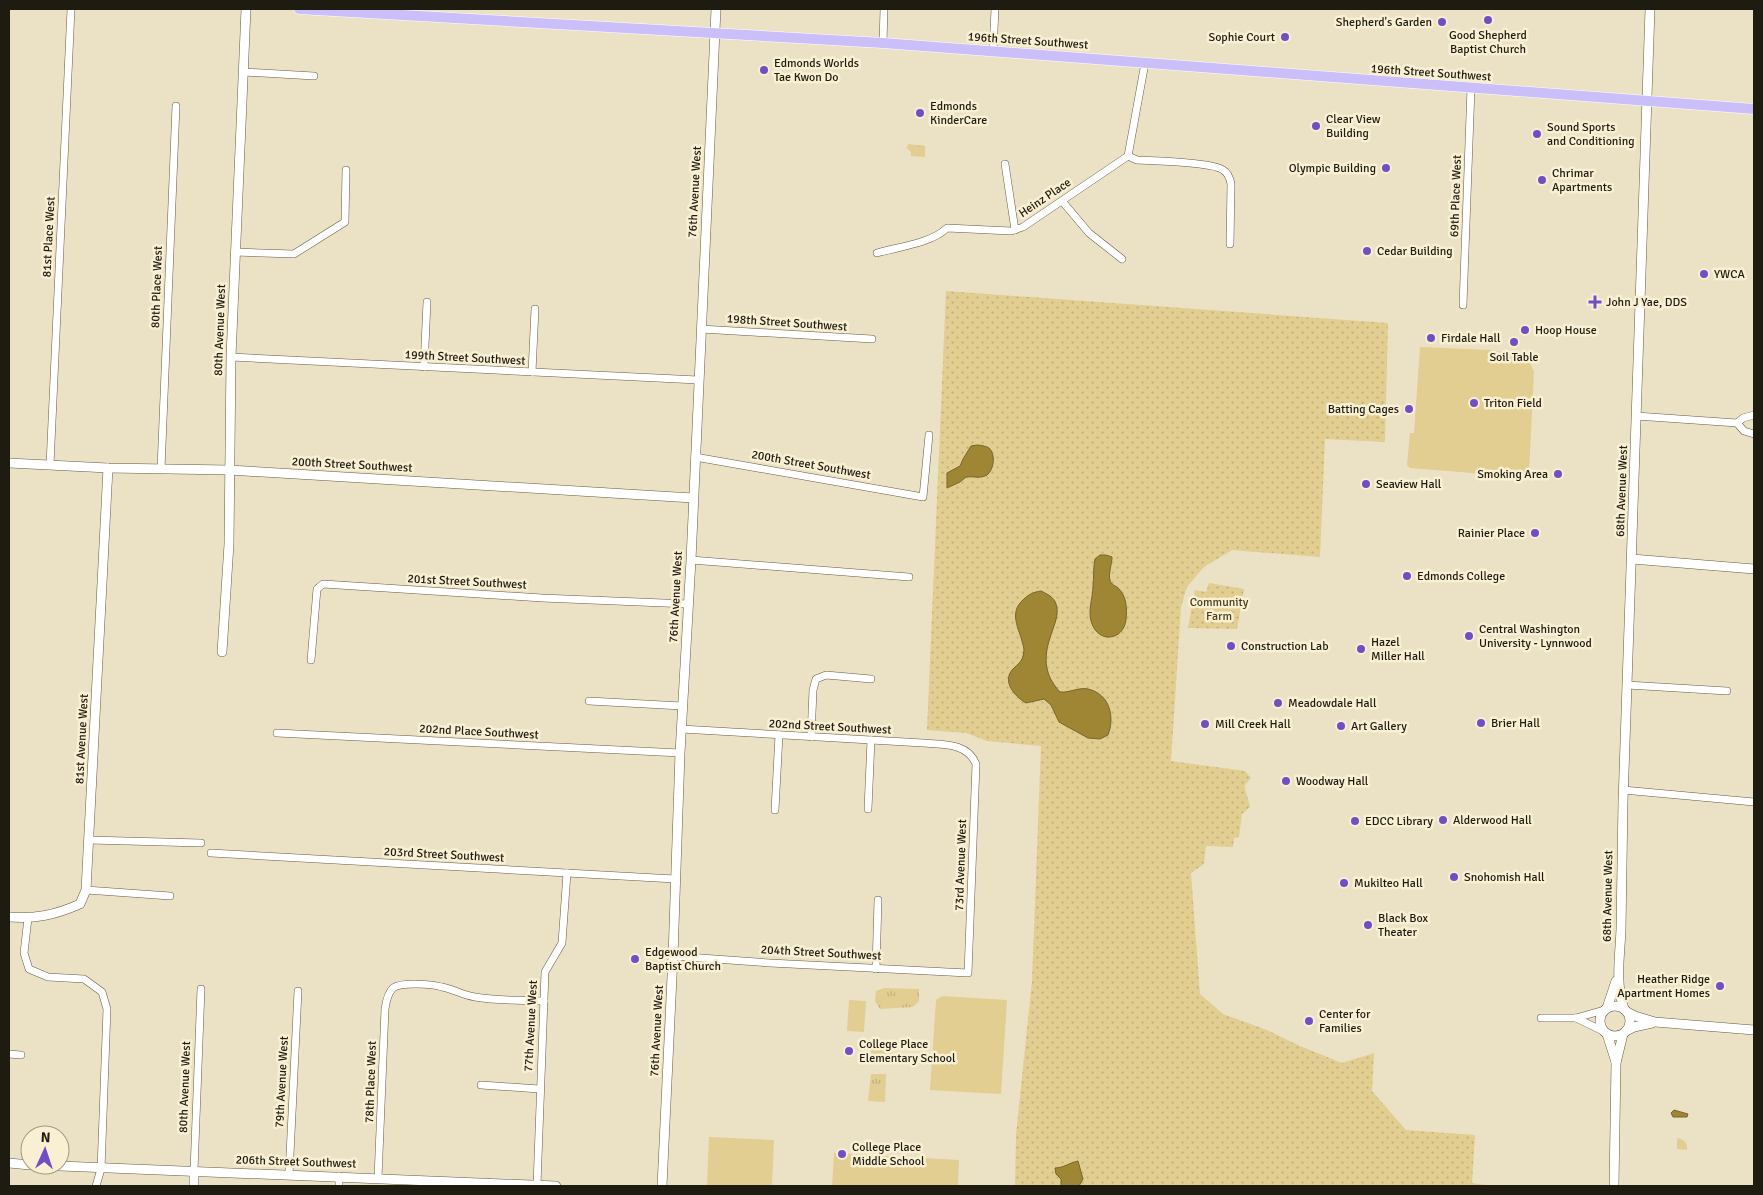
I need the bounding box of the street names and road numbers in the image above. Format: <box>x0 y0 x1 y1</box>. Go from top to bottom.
street label: 196th Street Southwest <box>967 29 1089 53</box>
street label: 196th Street Southwest <box>1370 61 1492 85</box>
street label: 76th Avenue West <box>685 146 705 238</box>
street label: 69th Place West <box>1447 155 1465 237</box>
street label: Heinz Place <box>1016 175 1074 221</box>
street label: 81st Place West <box>39 196 59 278</box>
street label: 80th Place West <box>148 246 166 328</box>
street label: 80th Avenue West <box>211 284 229 376</box>
street label: 198th Street Southwest <box>726 311 848 335</box>
street label: 199th Street Southwest <box>404 347 526 369</box>
street label: 68th Avenue West <box>1613 445 1631 537</box>
street label: 200th Street Southwest <box>750 447 872 483</box>
street label: 200th Street Southwest <box>291 454 413 476</box>
street label: 76th Avenue West <box>666 551 686 643</box>
street label: 201st Street Southwest <box>407 571 527 593</box>
street label: 81st Avenue West <box>72 693 92 785</box>
street label: 202nd Street Southwest <box>768 716 892 738</box>
street label: 202nd Place Southwest <box>419 721 539 743</box>
street label: 73rd Avenue West <box>952 819 970 911</box>
street label: 203rd Street Southwest <box>383 844 505 866</box>
street label: 68th Avenue West <box>1600 850 1616 942</box>
street label: 204th Street Southwest <box>760 942 882 964</box>
street label: 77th Avenue West <box>521 980 541 1072</box>
street label: 76th Avenue West <box>647 985 667 1077</box>
street label: 79th Avenue West <box>272 1036 292 1128</box>
street label: 80th Avenue West <box>176 1041 194 1133</box>
street label: 78th Place West <box>362 1041 380 1123</box>
street label: 206th Street Southwest <box>235 1152 357 1172</box>

